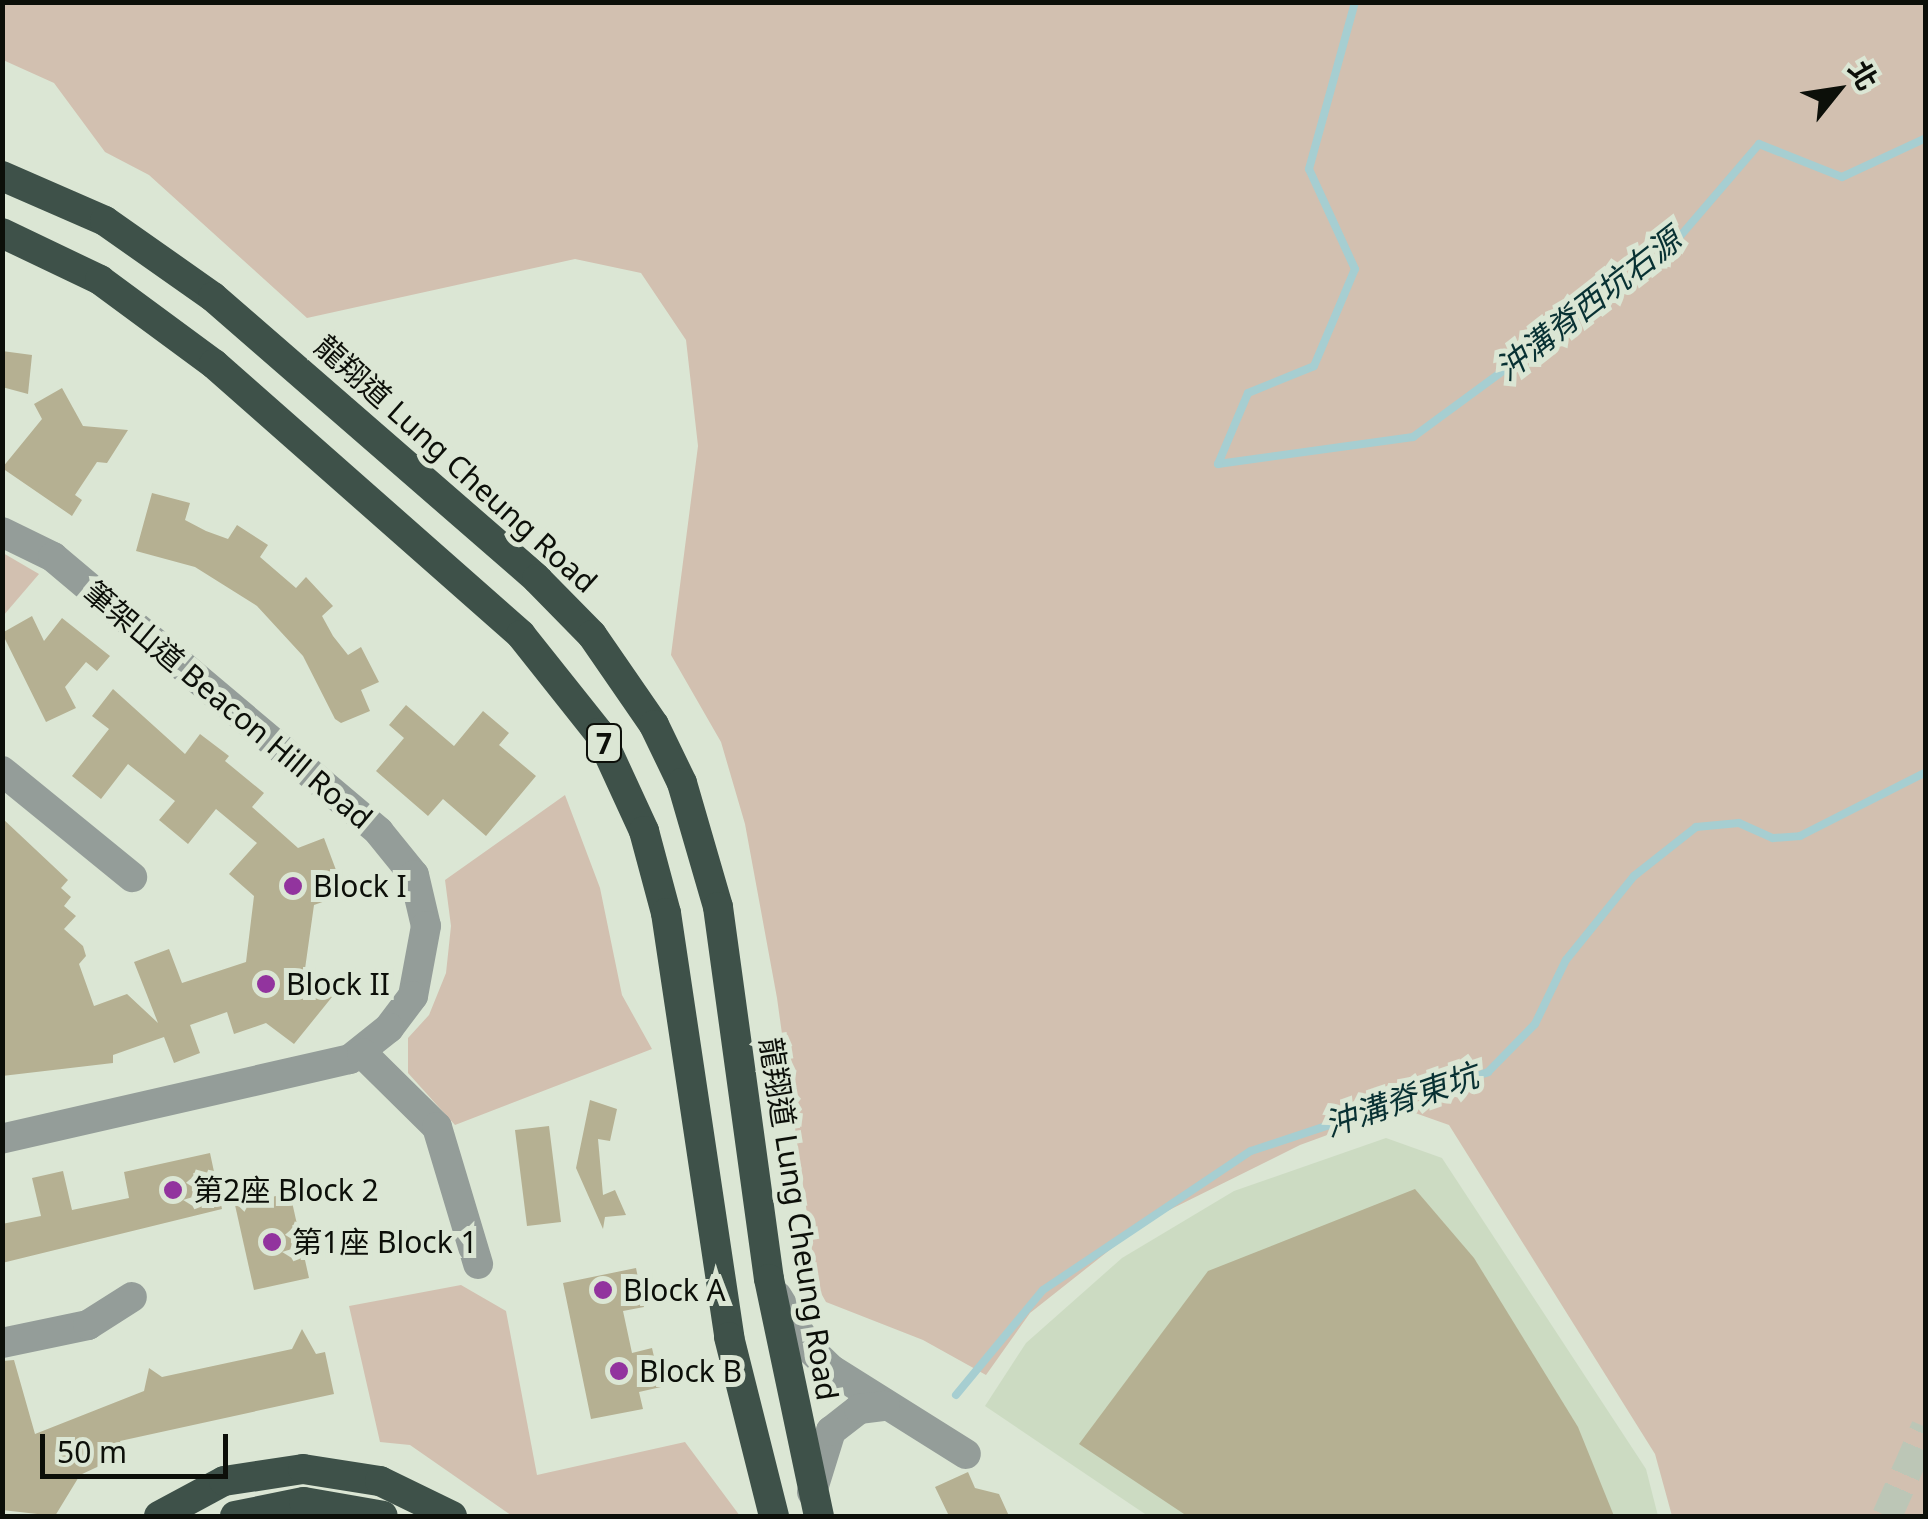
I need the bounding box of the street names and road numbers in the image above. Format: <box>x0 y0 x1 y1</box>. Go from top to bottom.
street label: 龍翔道 Lung Cheung Road <box>308 328 604 600</box>
street label: 筆架山道 Beacon Hill Road <box>77 574 379 836</box>
road number: 7 <box>584 720 624 766</box>
street label: 龍翔道 Lung Cheung Road <box>753 1035 845 1403</box>

